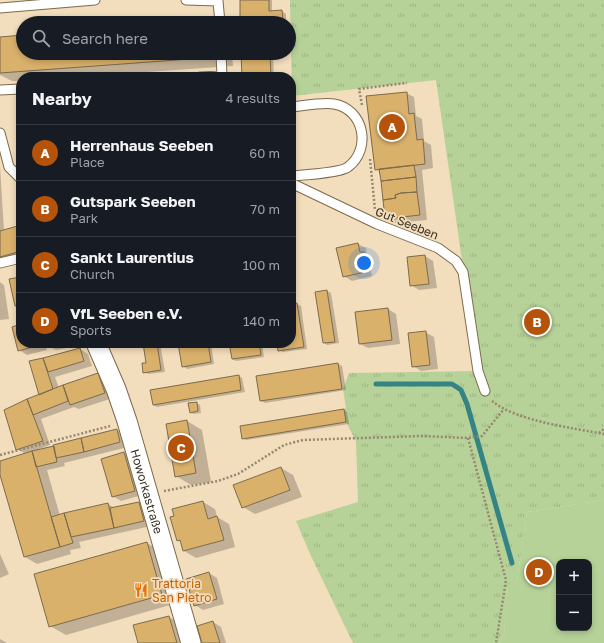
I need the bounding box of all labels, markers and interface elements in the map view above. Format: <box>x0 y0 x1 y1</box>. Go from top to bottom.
search box <box>16 16 296 60</box>
icon: search <box>30 27 52 49</box>
text: Search here <box>62 29 148 47</box>
text: Nearby <box>32 88 92 109</box>
text: 4 results <box>226 90 280 106</box>
pin: A <box>379 112 405 142</box>
text: Herrenhaus Seeben <box>70 136 213 154</box>
text: A <box>40 145 50 161</box>
text: 60 m <box>249 145 280 161</box>
text: Place <box>70 154 105 170</box>
text: Gutspark Seeben <box>70 192 195 210</box>
text: B <box>40 201 50 217</box>
text: 70 m <box>250 201 280 217</box>
street label: Gut Seeben <box>373 204 441 242</box>
text: Park <box>70 210 98 226</box>
text: Sankt Laurentius <box>70 248 194 266</box>
your location <box>354 253 374 273</box>
text: C <box>40 257 50 273</box>
text: 100 m <box>243 257 280 273</box>
text: Church <box>70 266 115 282</box>
text: VfL Seeben e.V. <box>70 304 183 322</box>
pin: B <box>524 307 550 337</box>
text: D <box>40 313 50 329</box>
text: 140 m <box>243 313 280 329</box>
text: Sports <box>70 322 112 338</box>
pin: C <box>168 433 194 463</box>
street label: Howorkastraße <box>128 447 167 535</box>
pin: D <box>526 557 552 587</box>
map controls <box>556 559 592 631</box>
button: + <box>556 559 592 595</box>
place label: Trattoria San Pietro <box>152 576 211 605</box>
restaurant icon: Trattoria San Pietro <box>133 582 149 598</box>
button: − <box>556 595 592 631</box>

